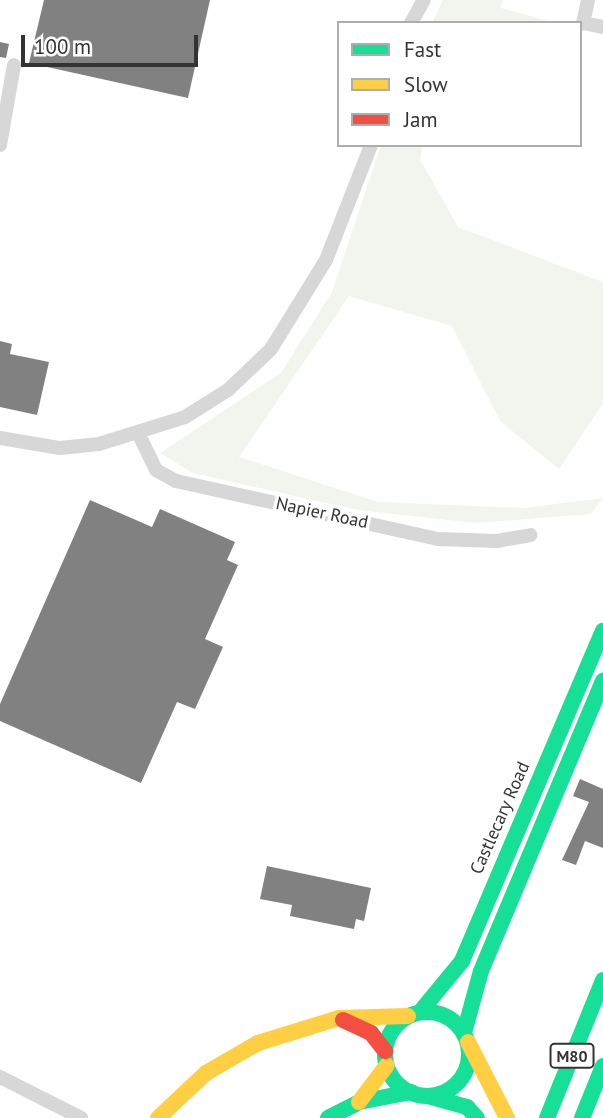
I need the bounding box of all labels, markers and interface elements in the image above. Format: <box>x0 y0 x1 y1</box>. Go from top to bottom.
scale bar <box>24 21 201 65</box>
legend <box>337 21 582 147</box>
text: 100 m <box>34 33 91 60</box>
text: Fast <box>404 36 441 63</box>
text: Slow <box>404 71 448 98</box>
text: Jam <box>404 106 438 133</box>
street label: Napier Road <box>274 493 370 533</box>
street label: Castlecary Road <box>465 758 535 878</box>
road number: M80 <box>549 1044 595 1068</box>

